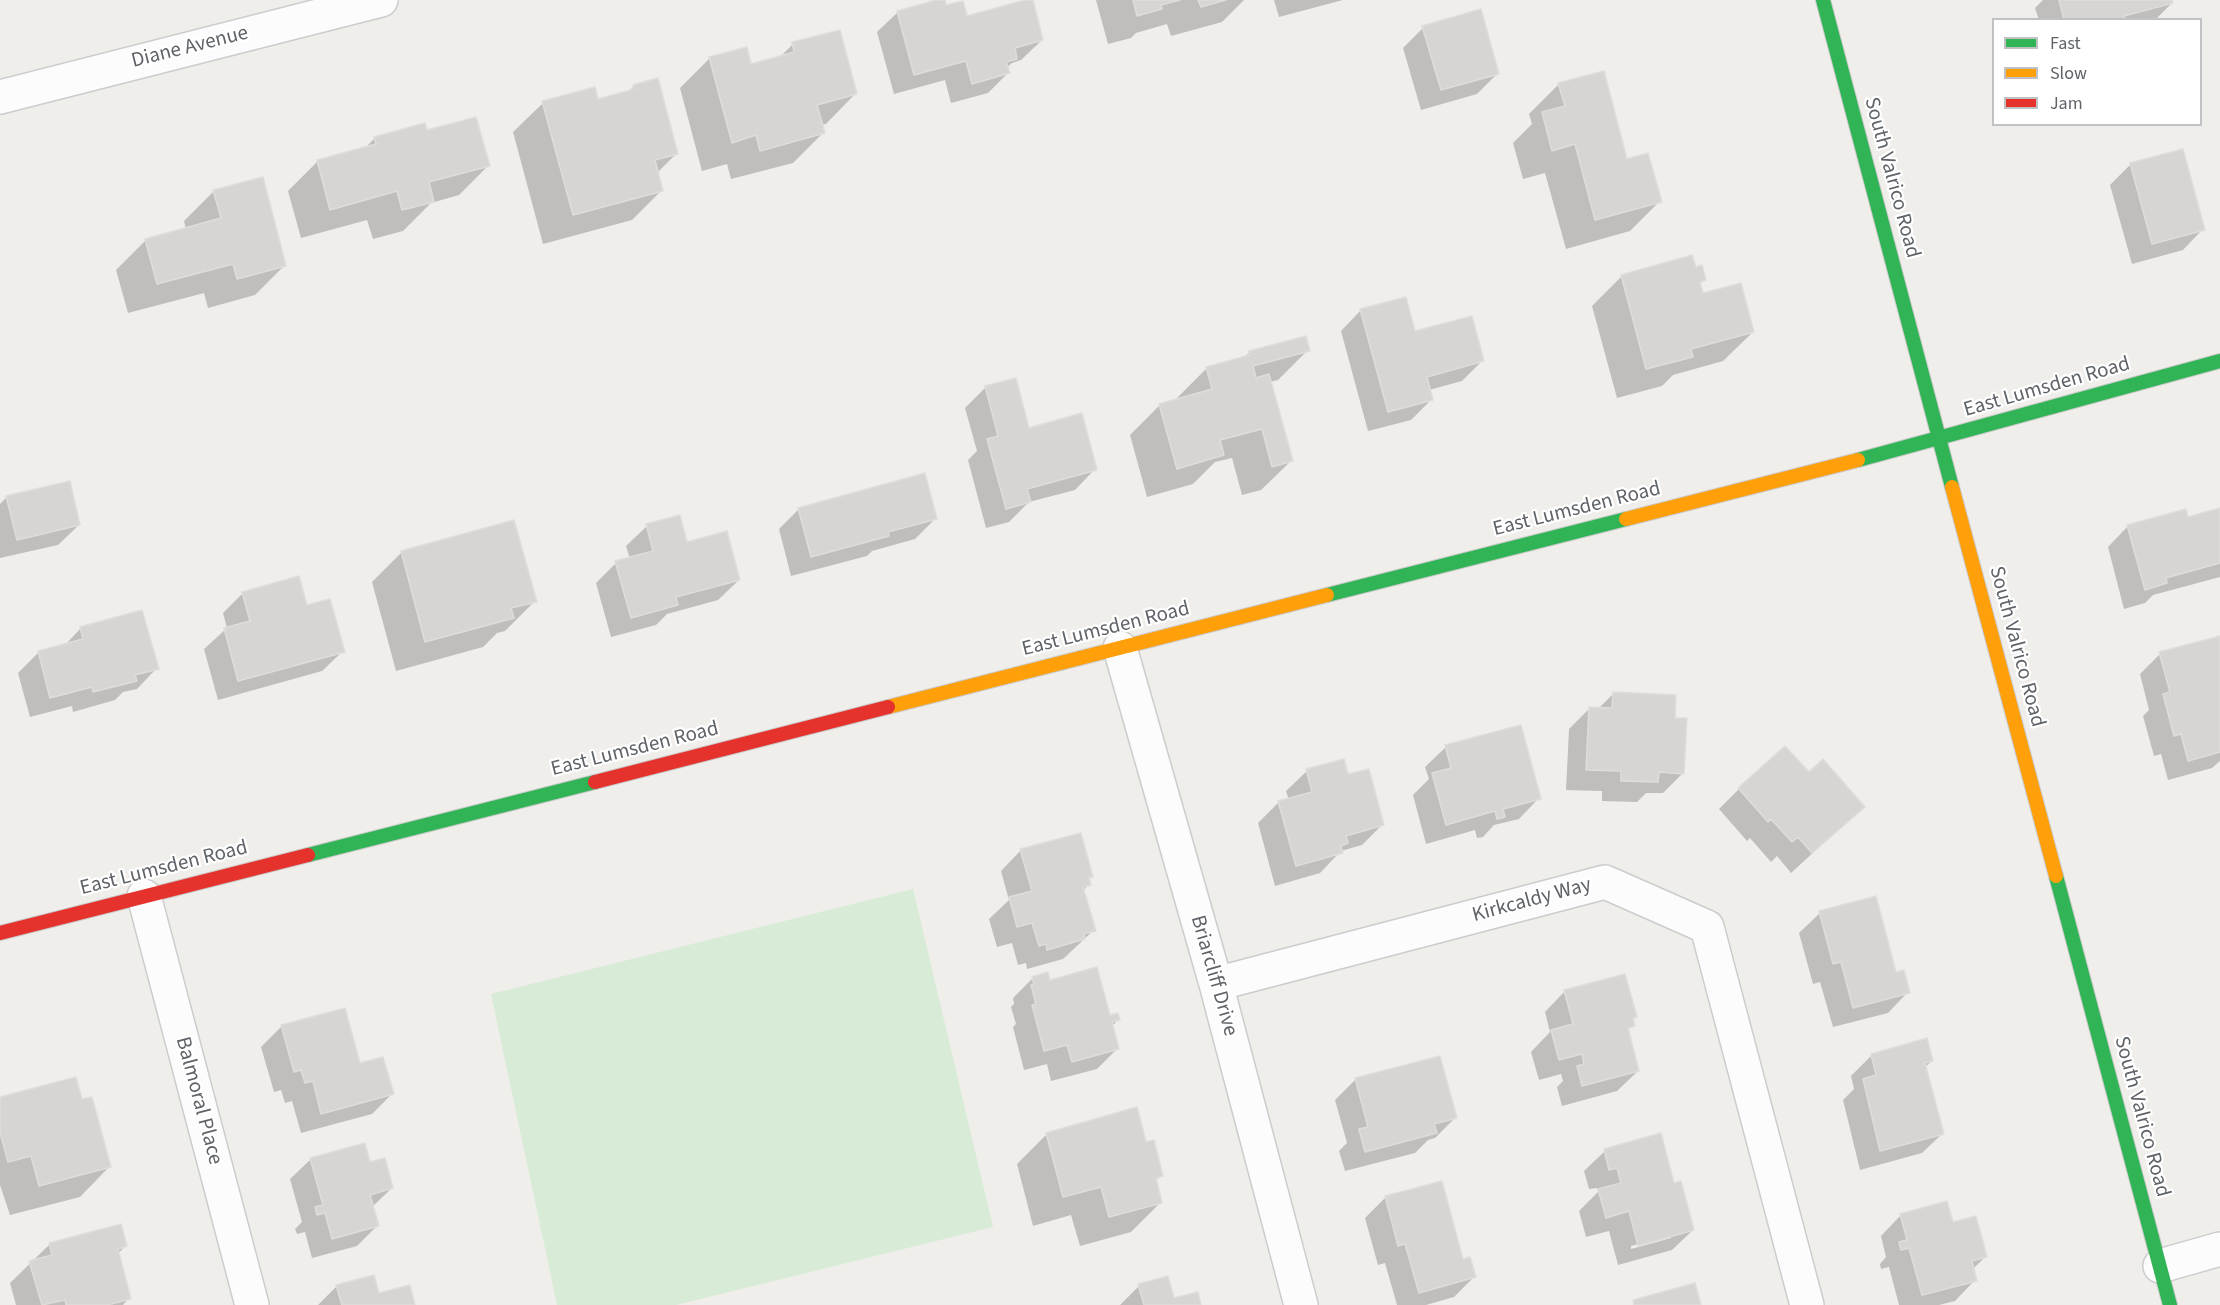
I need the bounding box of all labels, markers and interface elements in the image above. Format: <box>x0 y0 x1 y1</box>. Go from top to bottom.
legend <box>1992 18 2202 126</box>
street label: Diane Avenue <box>129 21 251 75</box>
text: Fast <box>2050 31 2081 56</box>
text: Slow <box>2050 61 2087 86</box>
text: Jam <box>2050 91 2083 116</box>
street label: South Valrico Road <box>1857 95 1925 261</box>
street label: East Lumsden Road <box>1961 352 2133 424</box>
street label: East Lumsden Road <box>1491 477 1663 543</box>
street label: South Valrico Road <box>1982 564 2050 730</box>
street label: East Lumsden Road <box>1020 597 1192 663</box>
street label: East Lumsden Road <box>549 717 721 783</box>
street label: East Lumsden Road <box>78 836 250 902</box>
street label: Kirkcaldy Way <box>1470 873 1594 929</box>
street label: Briarcliff Drive <box>1184 913 1242 1039</box>
street label: Balmoral Place <box>169 1034 227 1168</box>
street label: South Valrico Road <box>2107 1034 2175 1200</box>

